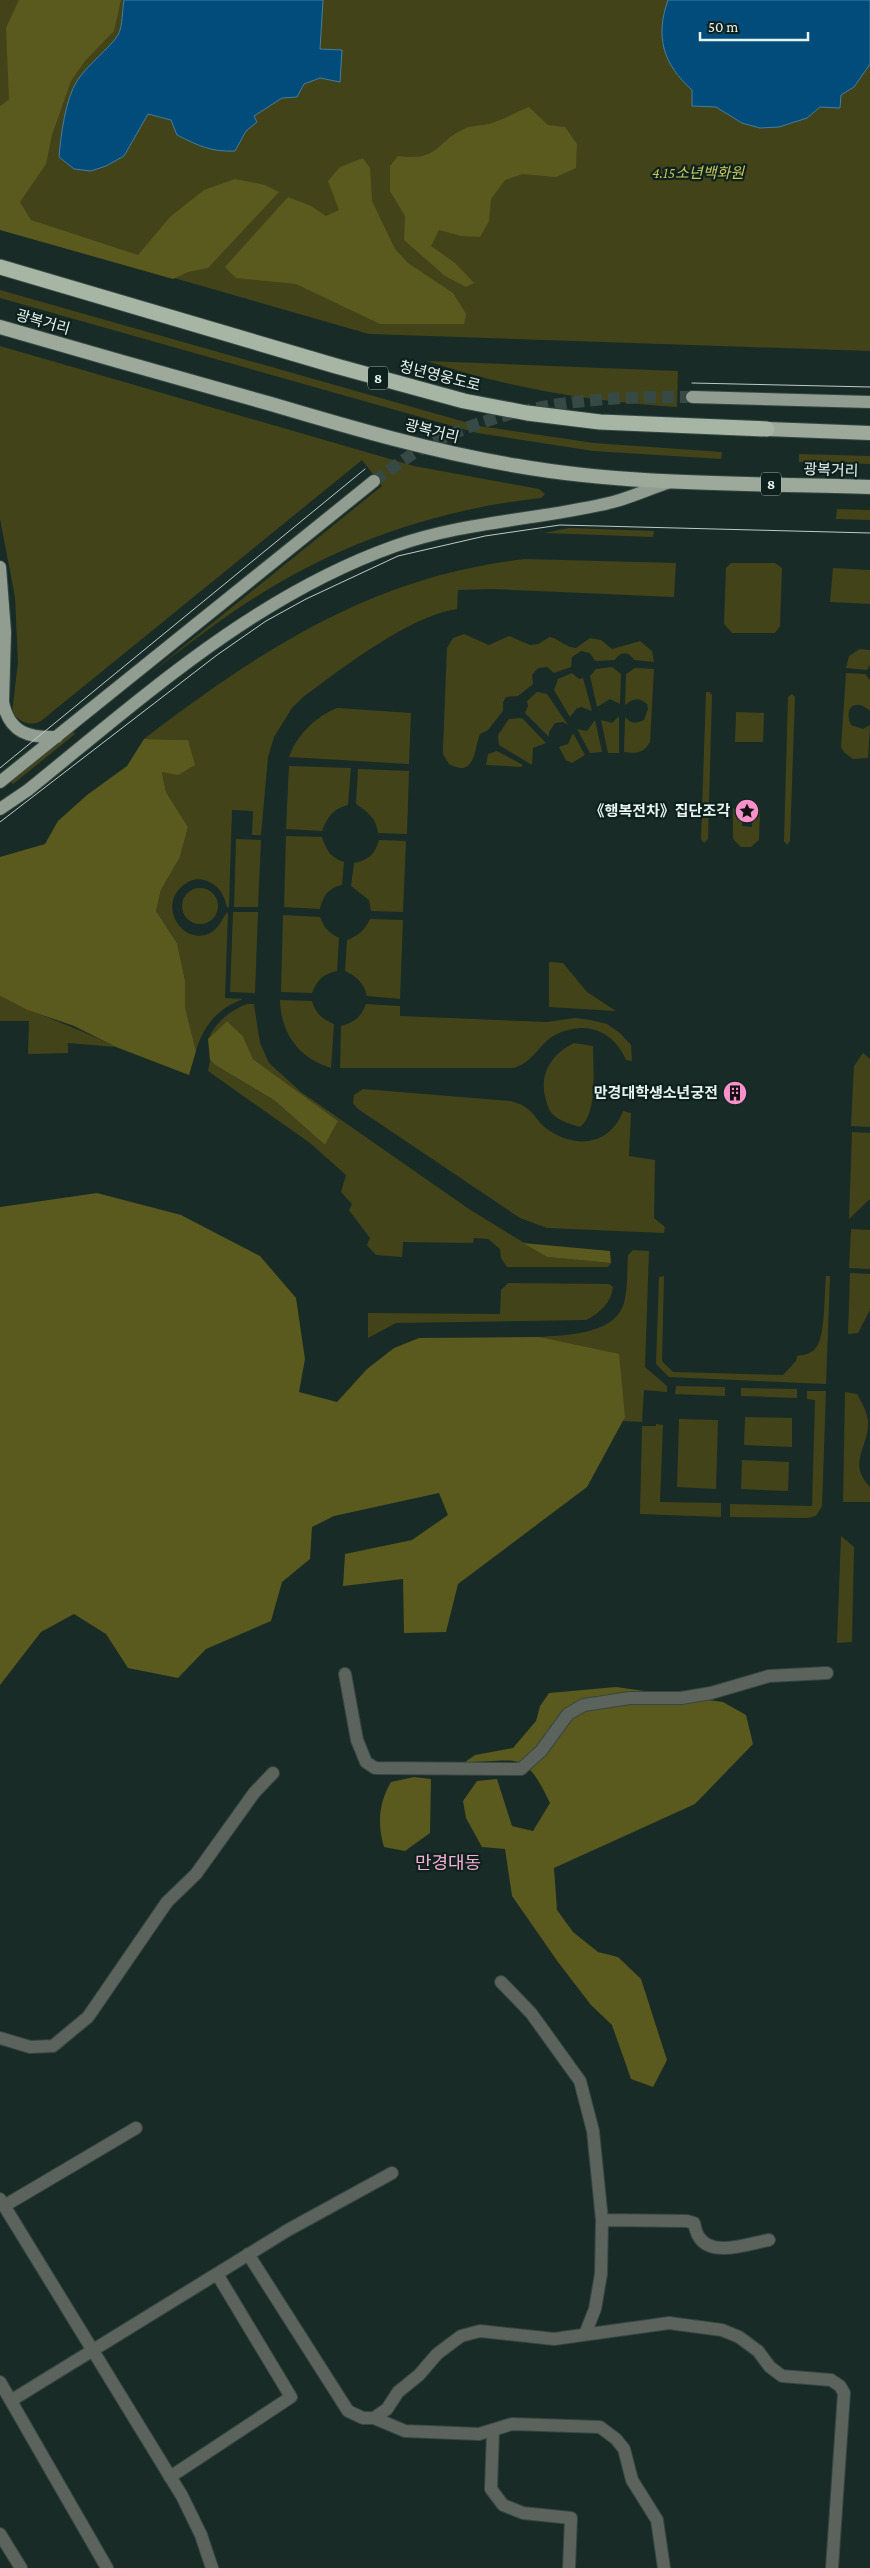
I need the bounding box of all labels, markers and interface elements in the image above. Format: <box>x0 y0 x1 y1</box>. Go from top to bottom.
scale bar <box>700 10 808 42</box>
text: 50 m <box>708 19 738 35</box>
park label: 4.15소년백화원 <box>652 165 745 181</box>
street label: 광복거리 <box>14 307 72 337</box>
street label: 청년영웅도로 <box>398 358 482 394</box>
road number: 8 <box>368 366 388 389</box>
street label: 광복거리 <box>403 417 461 445</box>
street label: 광복거리 <box>803 461 859 479</box>
road number: 8 <box>761 472 781 496</box>
place icon: 《행복전차》집단조각 <box>734 798 760 824</box>
place label: 《행복전차》집단조각 <box>590 803 730 819</box>
building icon: 만경대학생소년궁전 <box>722 1080 748 1106</box>
place label: 만경대학생소년궁전 <box>594 1084 718 1101</box>
district label: 만경대동 <box>415 1853 481 1873</box>

